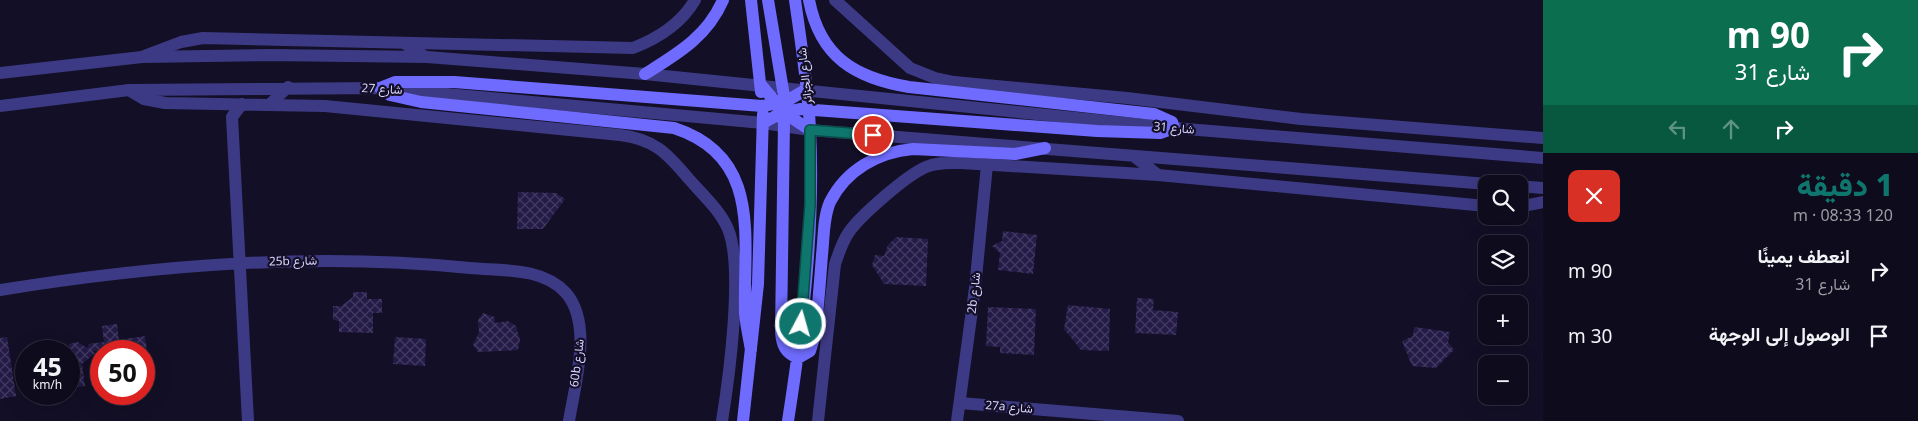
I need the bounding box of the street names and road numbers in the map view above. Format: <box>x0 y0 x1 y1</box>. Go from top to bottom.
street label: شارع الجزائر <box>793 47 817 106</box>
street label: شارع 27 <box>361 79 403 99</box>
street label: شارع 31 <box>1153 117 1195 139</box>
street label: 25b شارع <box>269 252 317 270</box>
street label: 2b شارع <box>963 271 985 315</box>
street label: 60b شارع <box>565 338 589 388</box>
street label: 27a شارع <box>984 396 1034 418</box>

